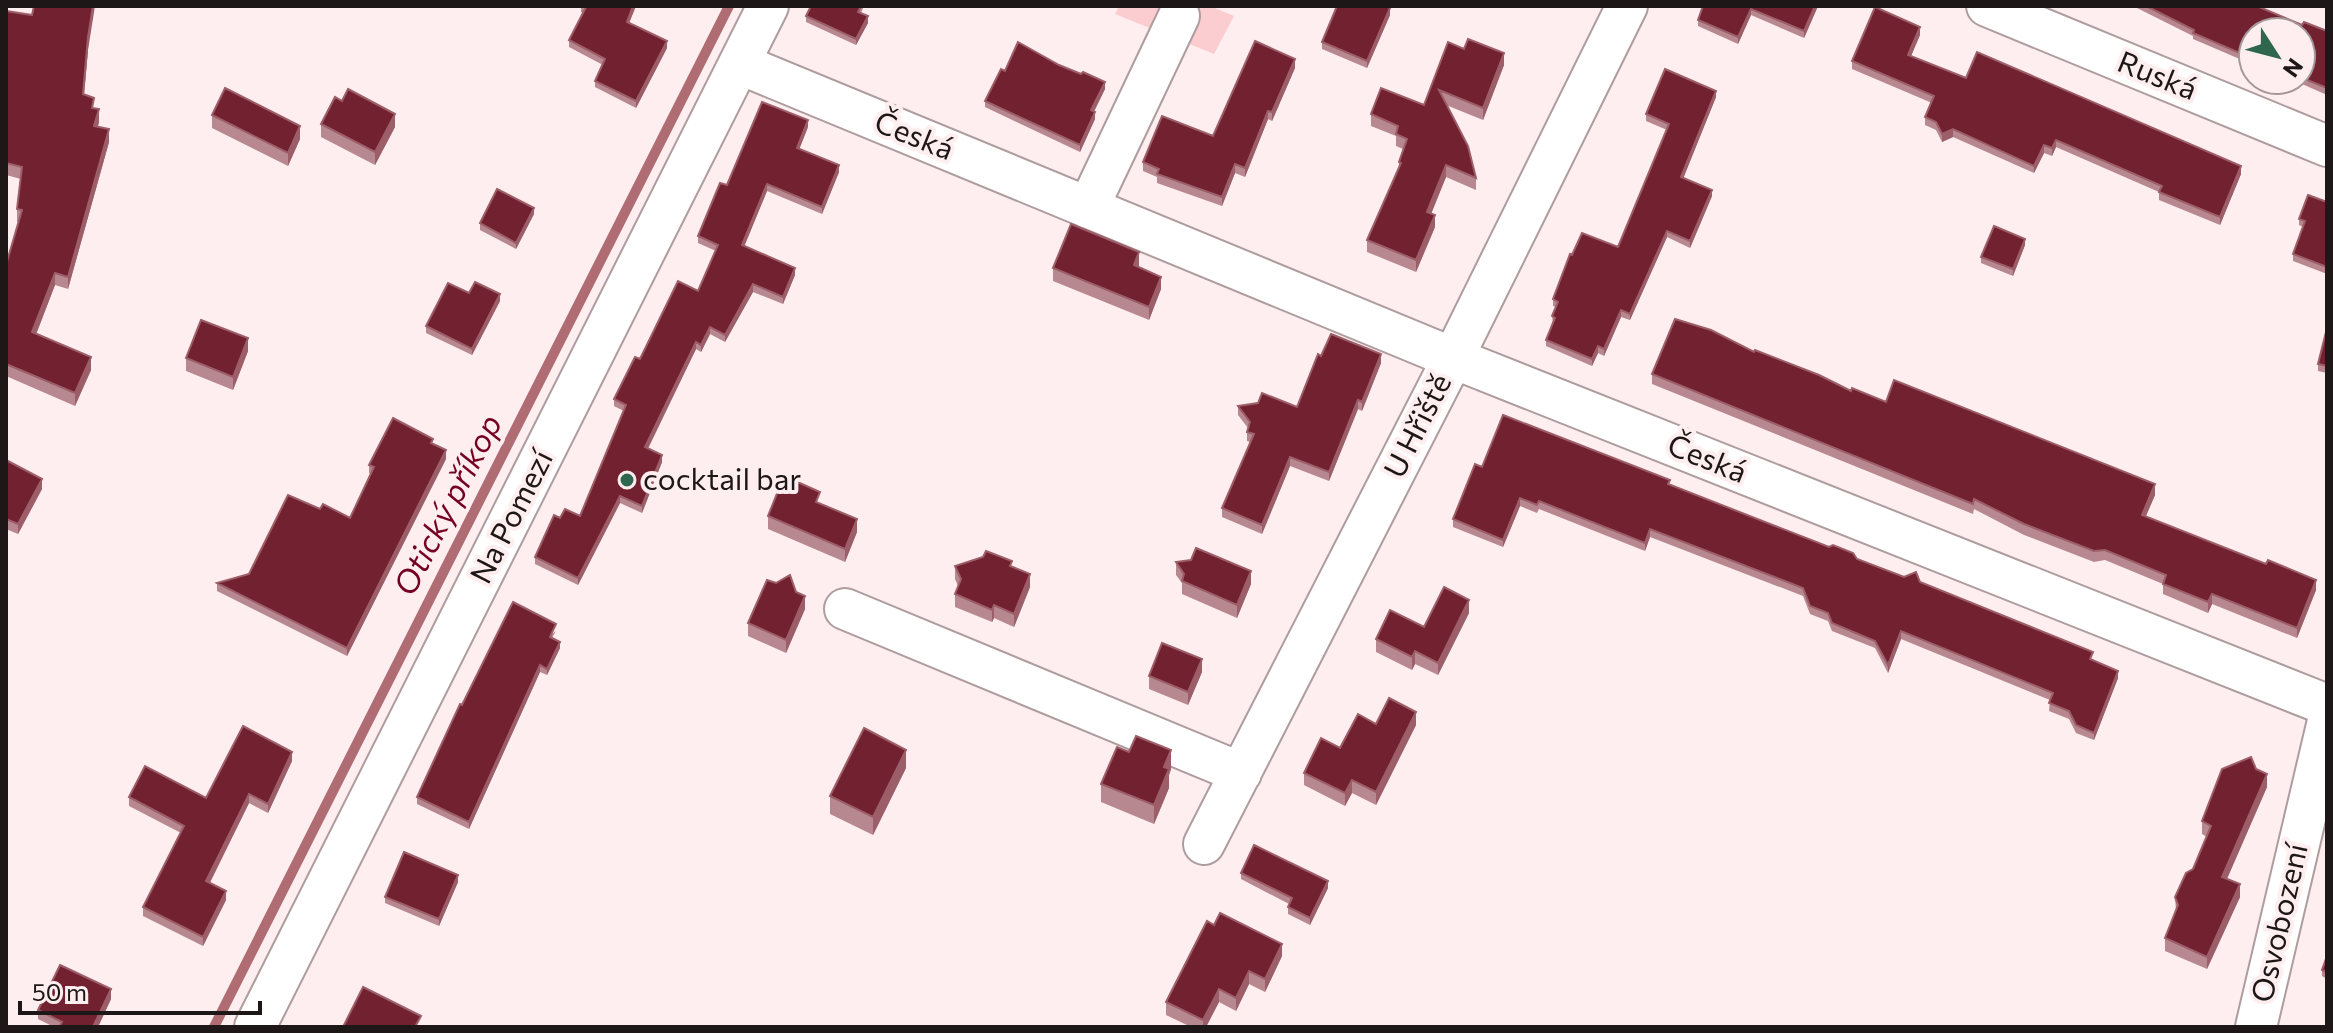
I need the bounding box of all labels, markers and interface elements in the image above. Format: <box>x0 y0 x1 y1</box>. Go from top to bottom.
north arrow <box>2237 16 2317 96</box>
street label: Ruská <box>2113 41 2203 106</box>
text: N <box>2278 53 2309 83</box>
street label: Česká <box>870 101 960 166</box>
street label: U Hřiště <box>1374 367 1458 483</box>
water label: Otický příkop <box>383 407 509 601</box>
street label: Česká <box>1663 424 1753 489</box>
street label: Na Pomezí <box>460 442 560 589</box>
place label: cocktail bar <box>643 459 801 496</box>
marker: cocktail bar <box>618 471 636 489</box>
street label: Osvobození <box>2241 838 2314 1005</box>
scale bar <box>20 965 260 1015</box>
text: 50 m <box>32 977 87 1006</box>

